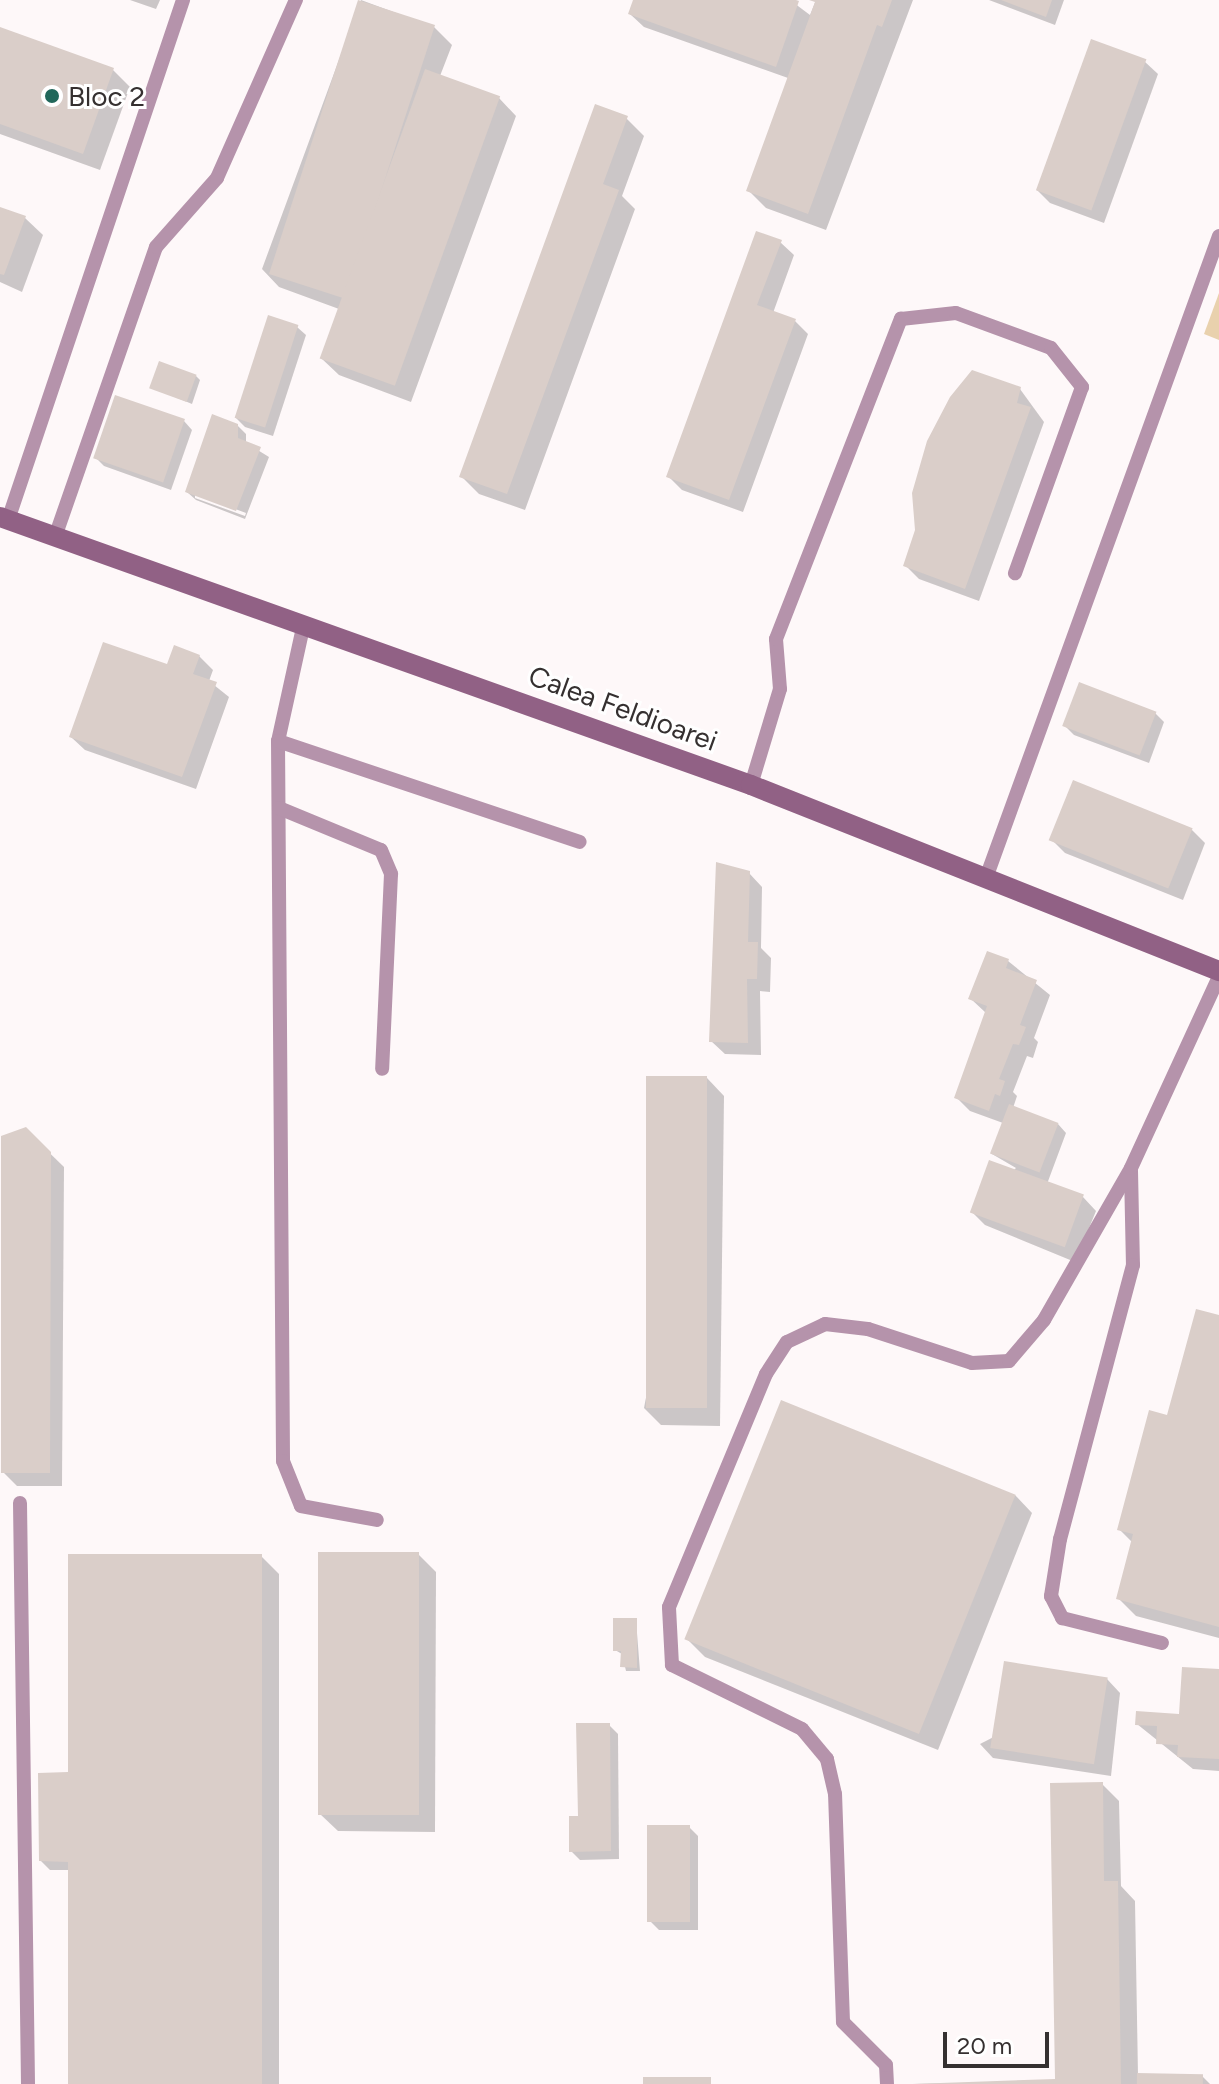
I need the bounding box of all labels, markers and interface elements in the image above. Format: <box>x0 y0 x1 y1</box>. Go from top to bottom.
place label: Bloc 2 <box>68 79 145 113</box>
marker: Bloc 2 <box>43 87 61 105</box>
street label: Calea Feldioarei <box>524 658 722 758</box>
scale bar <box>947 2016 1053 2066</box>
text: 20 m <box>957 2031 1012 2060</box>

